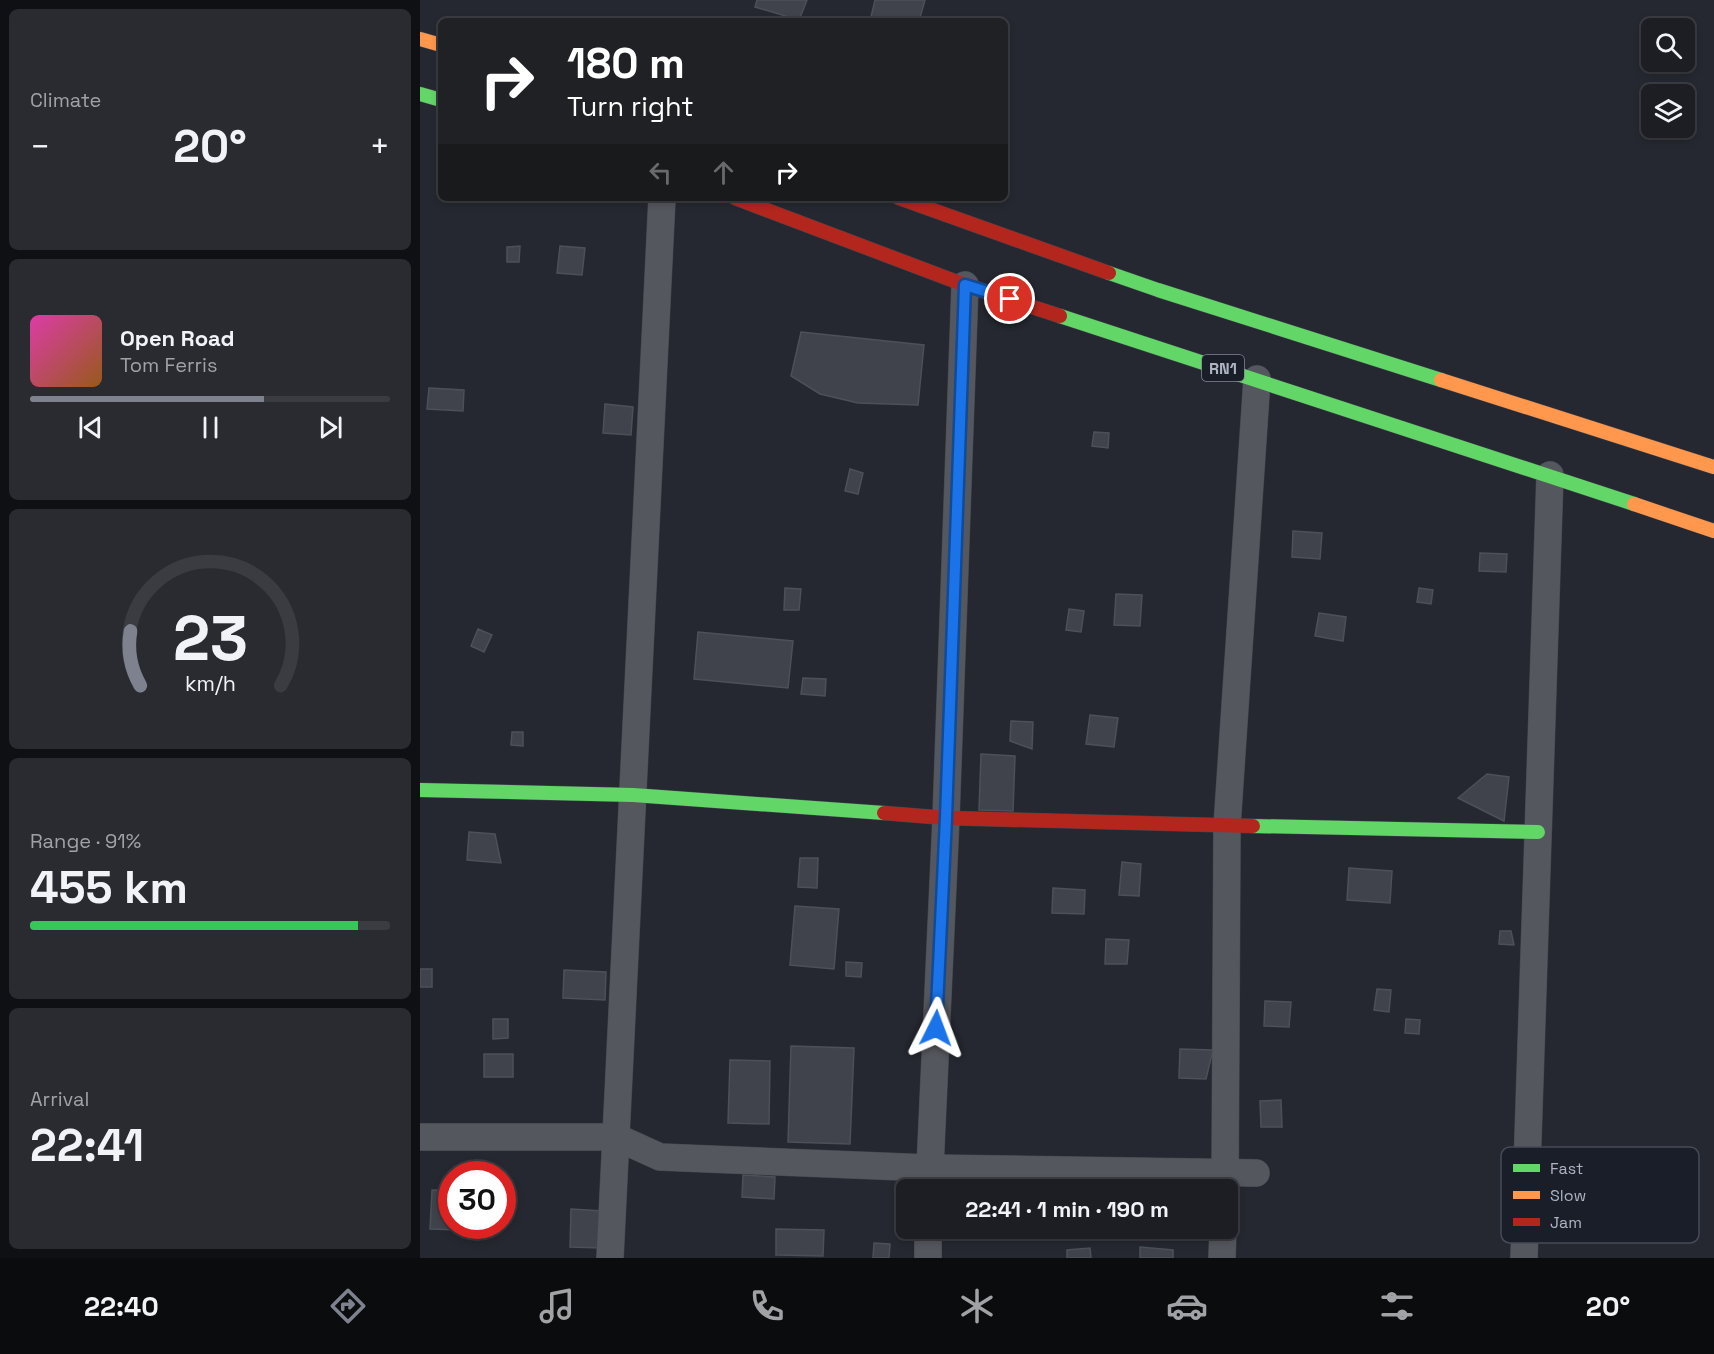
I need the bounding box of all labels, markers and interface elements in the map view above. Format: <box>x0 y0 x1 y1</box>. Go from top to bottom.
map controls <box>1641 18 1695 138</box>
button: search <box>1641 18 1695 72</box>
text: 180 m <box>567 37 685 90</box>
icon: right <box>468 42 546 120</box>
button: layers <box>1641 84 1695 138</box>
text: Climate <box>30 87 101 113</box>
text: Turn right <box>567 89 694 124</box>
text: 20° <box>173 118 247 175</box>
text: − <box>30 126 50 168</box>
text: + <box>370 126 390 168</box>
icon: left <box>644 156 677 189</box>
icon: ahead <box>707 156 740 189</box>
icon: right <box>770 156 803 189</box>
pin <box>984 273 1035 324</box>
icon: arrive <box>993 282 1026 315</box>
text: Open Road <box>120 324 235 352</box>
text: Tom Ferris <box>120 352 218 378</box>
road number: RN1 <box>1202 355 1244 381</box>
icon: previous <box>74 411 107 444</box>
icon: pause <box>194 411 227 444</box>
icon: next <box>314 411 347 444</box>
text: 23 <box>172 599 247 678</box>
text: km/h <box>184 670 236 697</box>
text: Range · 91% <box>30 828 141 854</box>
text: 455 km <box>30 859 188 916</box>
position arrow <box>904 996 968 1060</box>
text: Arrival <box>30 1086 89 1112</box>
text: 22:41 <box>30 1117 144 1174</box>
legend <box>1501 1147 1699 1243</box>
text: Fast <box>1550 1158 1583 1179</box>
speed limit sign: 30 <box>438 1161 516 1239</box>
text: Slow <box>1550 1185 1586 1206</box>
text: 22:41 · 1 min · 190 m <box>965 1195 1169 1223</box>
text: Jam <box>1550 1212 1582 1233</box>
icon: directions <box>327 1285 369 1327</box>
icon: music <box>536 1285 578 1327</box>
icon: phone <box>746 1285 788 1327</box>
icon: climate <box>956 1285 998 1327</box>
icon: car <box>1166 1285 1208 1327</box>
icon: filters <box>1376 1285 1418 1327</box>
text: 22:40 <box>84 1289 159 1324</box>
text: 20° <box>1586 1289 1630 1324</box>

